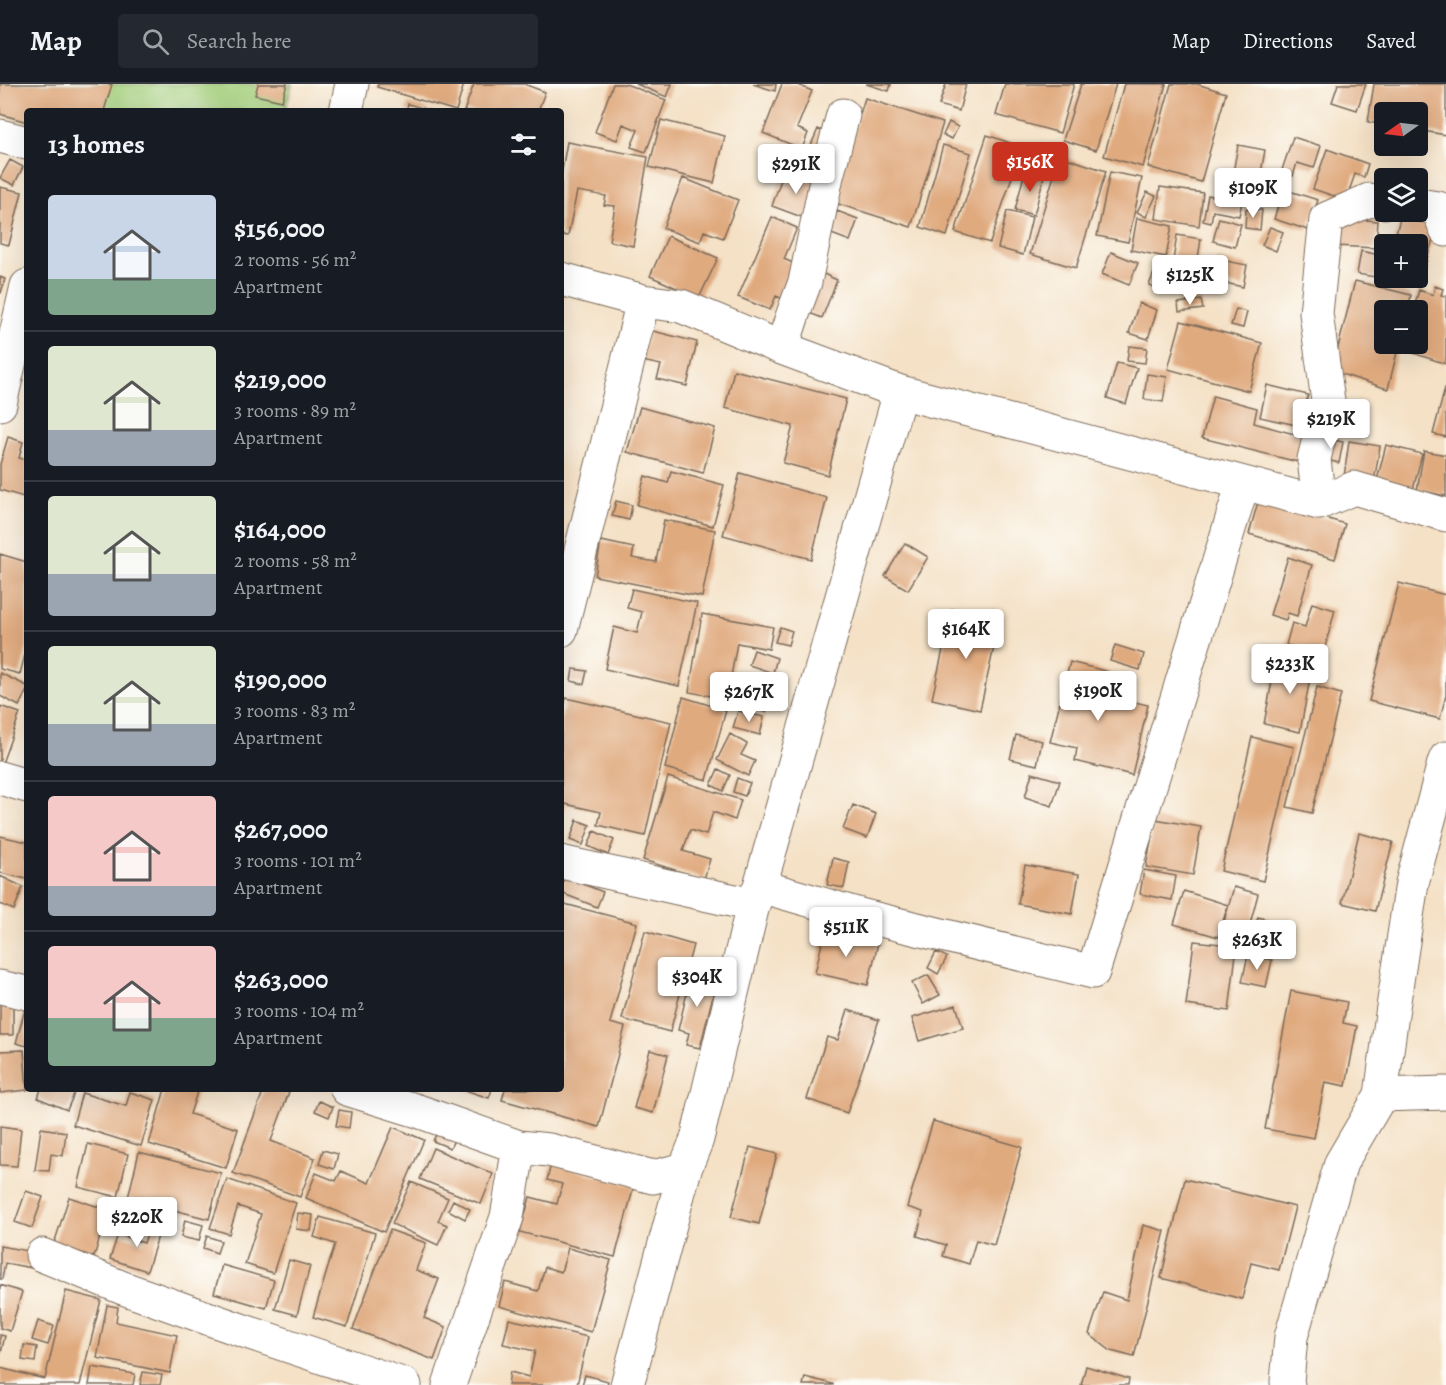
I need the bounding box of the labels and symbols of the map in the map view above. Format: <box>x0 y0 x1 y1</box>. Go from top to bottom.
north arrow <box>1374 102 1428 156</box>
pin: $156K <box>988 142 1072 193</box>
pin: $291K <box>754 144 838 195</box>
pin: $109K <box>1211 168 1295 219</box>
pin: $125K <box>1148 255 1232 306</box>
pin: $219K <box>1289 399 1373 450</box>
pin: $164K <box>924 609 1008 660</box>
pin: $233K <box>1248 644 1332 695</box>
pin: $190K <box>1056 671 1140 722</box>
pin: $267K <box>707 672 791 723</box>
pin: $511K <box>804 907 888 958</box>
pin: $263K <box>1215 920 1299 971</box>
pin: $304K <box>655 957 739 1008</box>
pin: $220K <box>95 1197 179 1248</box>

